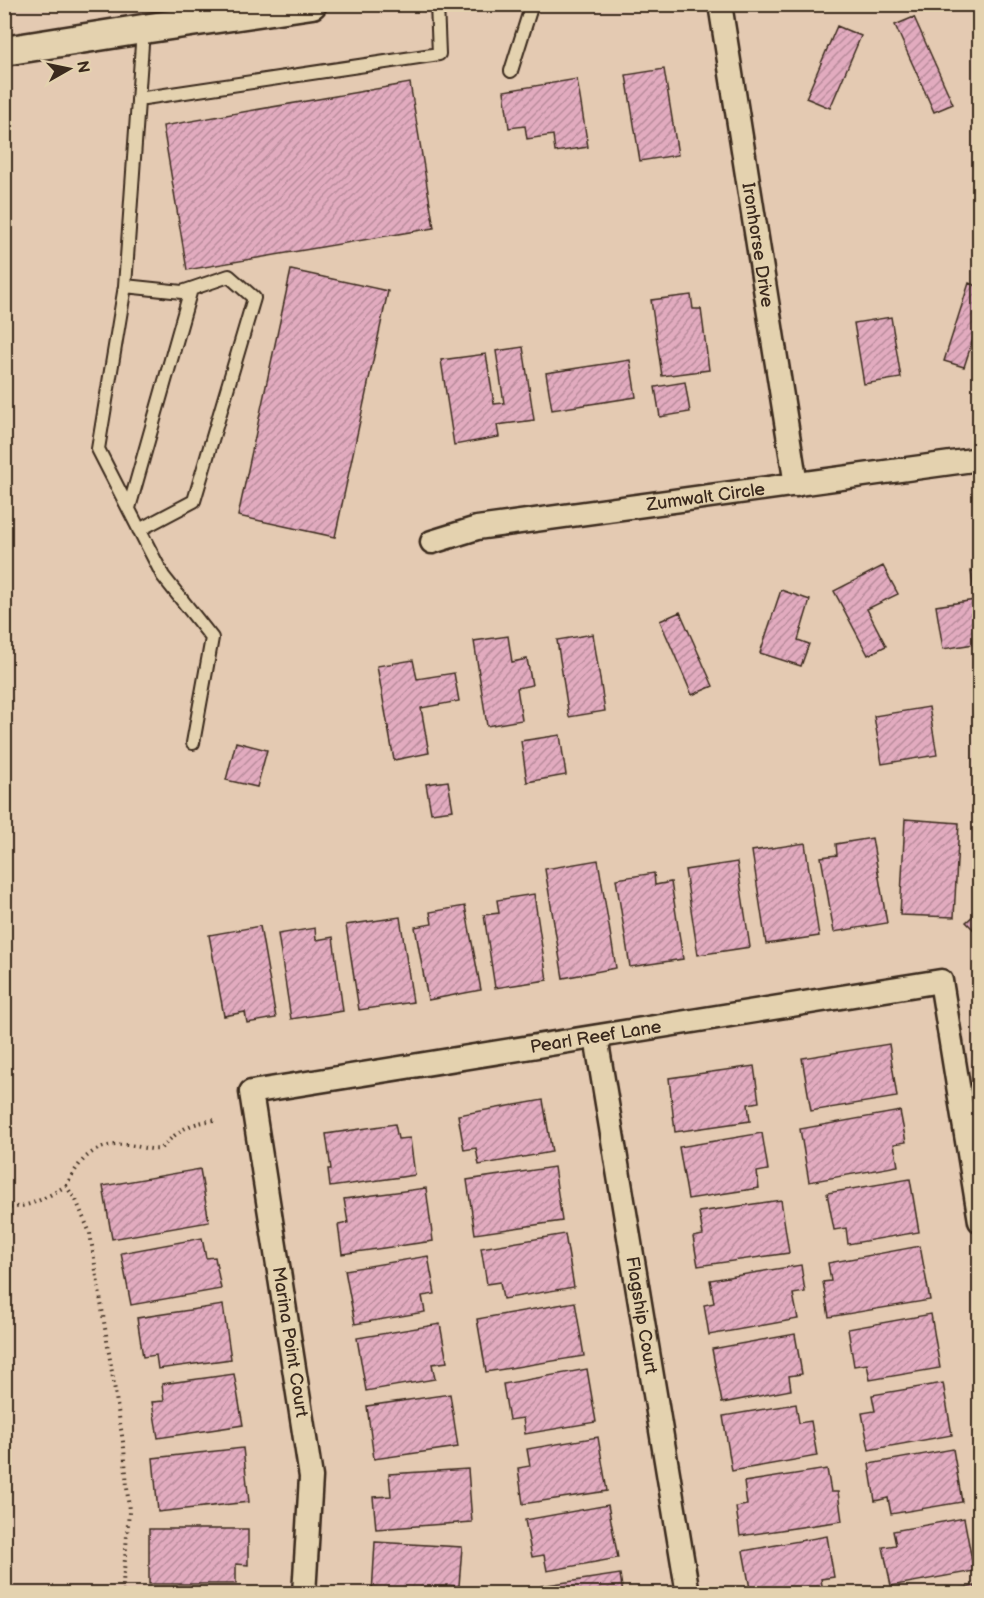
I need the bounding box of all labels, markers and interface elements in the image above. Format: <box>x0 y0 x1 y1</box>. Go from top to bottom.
north arrow <box>39 39 99 99</box>
text: N <box>72 59 93 74</box>
street label: Ironhorse Drive <box>738 181 778 309</box>
street label: Zumwalt Circle <box>644 478 767 515</box>
street label: Pearl Reef Lane <box>529 1016 663 1057</box>
street label: Flagship Court <box>622 1255 662 1376</box>
street label: Marina Point Court <box>268 1265 312 1419</box>

